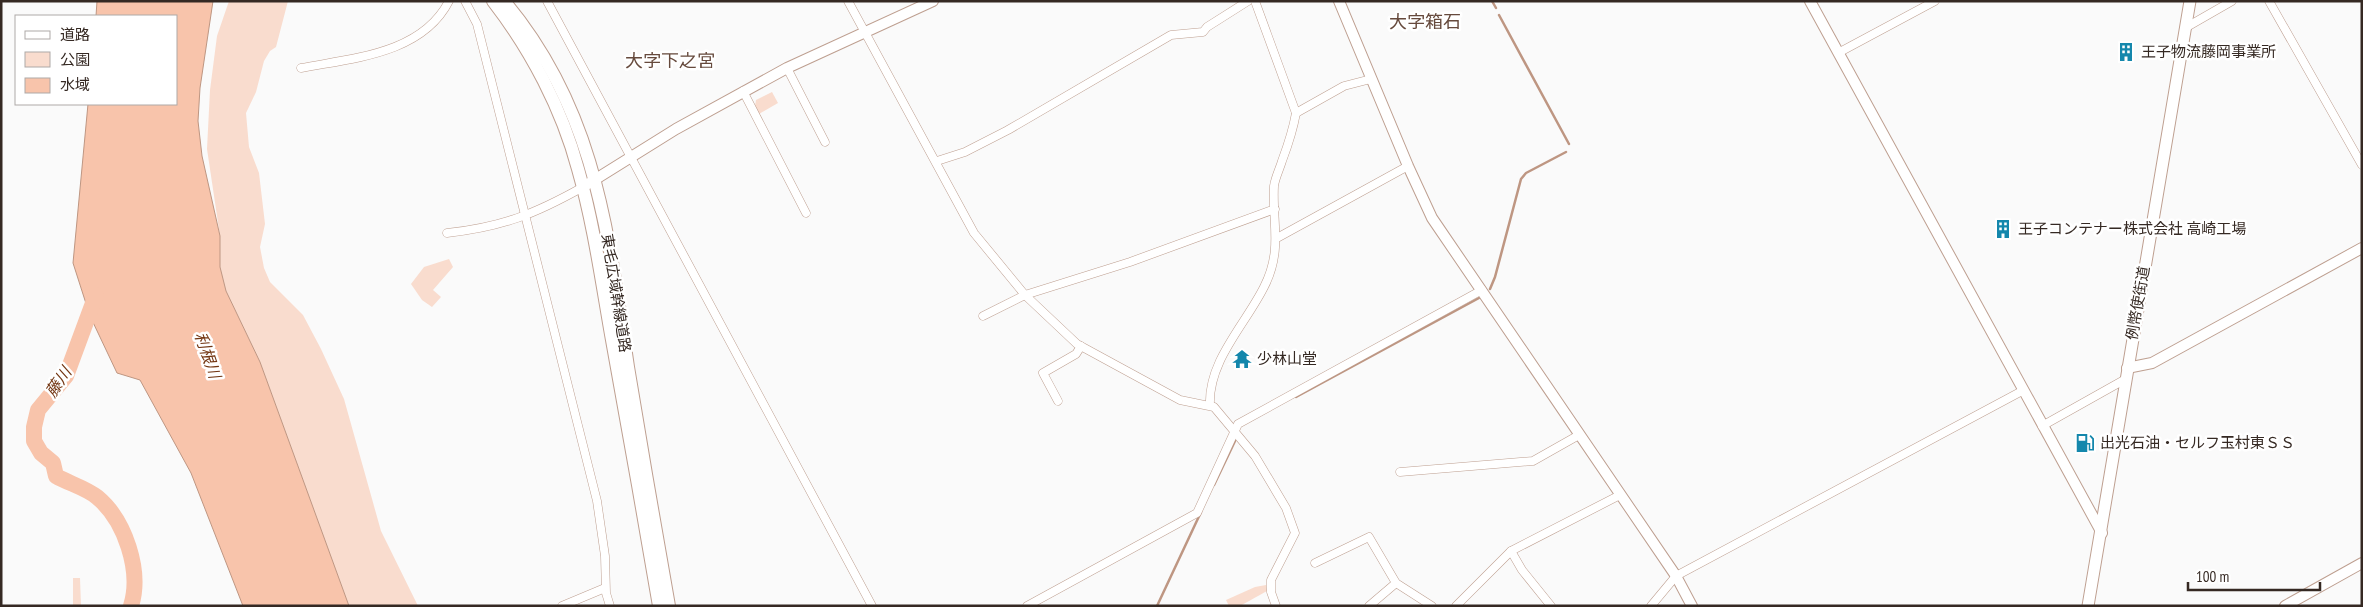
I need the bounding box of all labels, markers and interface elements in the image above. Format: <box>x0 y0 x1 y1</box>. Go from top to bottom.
district label: 大字箱石 <box>1389 10 1461 33</box>
legend <box>15 15 178 105</box>
text: 道路 <box>60 25 90 44</box>
building icon: 王子物流藤岡事業所 <box>2115 41 2137 63</box>
place label: 王子物流藤岡事業所 <box>2141 42 2276 61</box>
district label: 大字下之宮 <box>625 49 715 72</box>
text: 公園 <box>60 50 90 69</box>
text: 水域 <box>60 75 90 94</box>
building icon: 王子コンテナー株式会社 高崎工場 <box>1992 218 2014 240</box>
place label: 王子コンテナー株式会社 高崎工場 <box>2018 219 2246 238</box>
street label: 東毛広域幹線道路 <box>598 232 635 354</box>
street label: 例幣使街道 <box>2122 264 2153 342</box>
water label: 利根川 <box>191 329 226 383</box>
temple icon: 少林山堂 <box>1231 348 1253 370</box>
place label: 少林山堂 <box>1257 349 1317 368</box>
water label: 藤川 <box>41 361 76 401</box>
fuel station icon: 出光石油・セルフ玉村東ＳＳ <box>2074 432 2096 454</box>
place label: 出光石油・セルフ玉村東ＳＳ <box>2100 433 2295 452</box>
scale bar <box>2188 560 2320 592</box>
text: 100 m <box>2196 567 2229 586</box>

